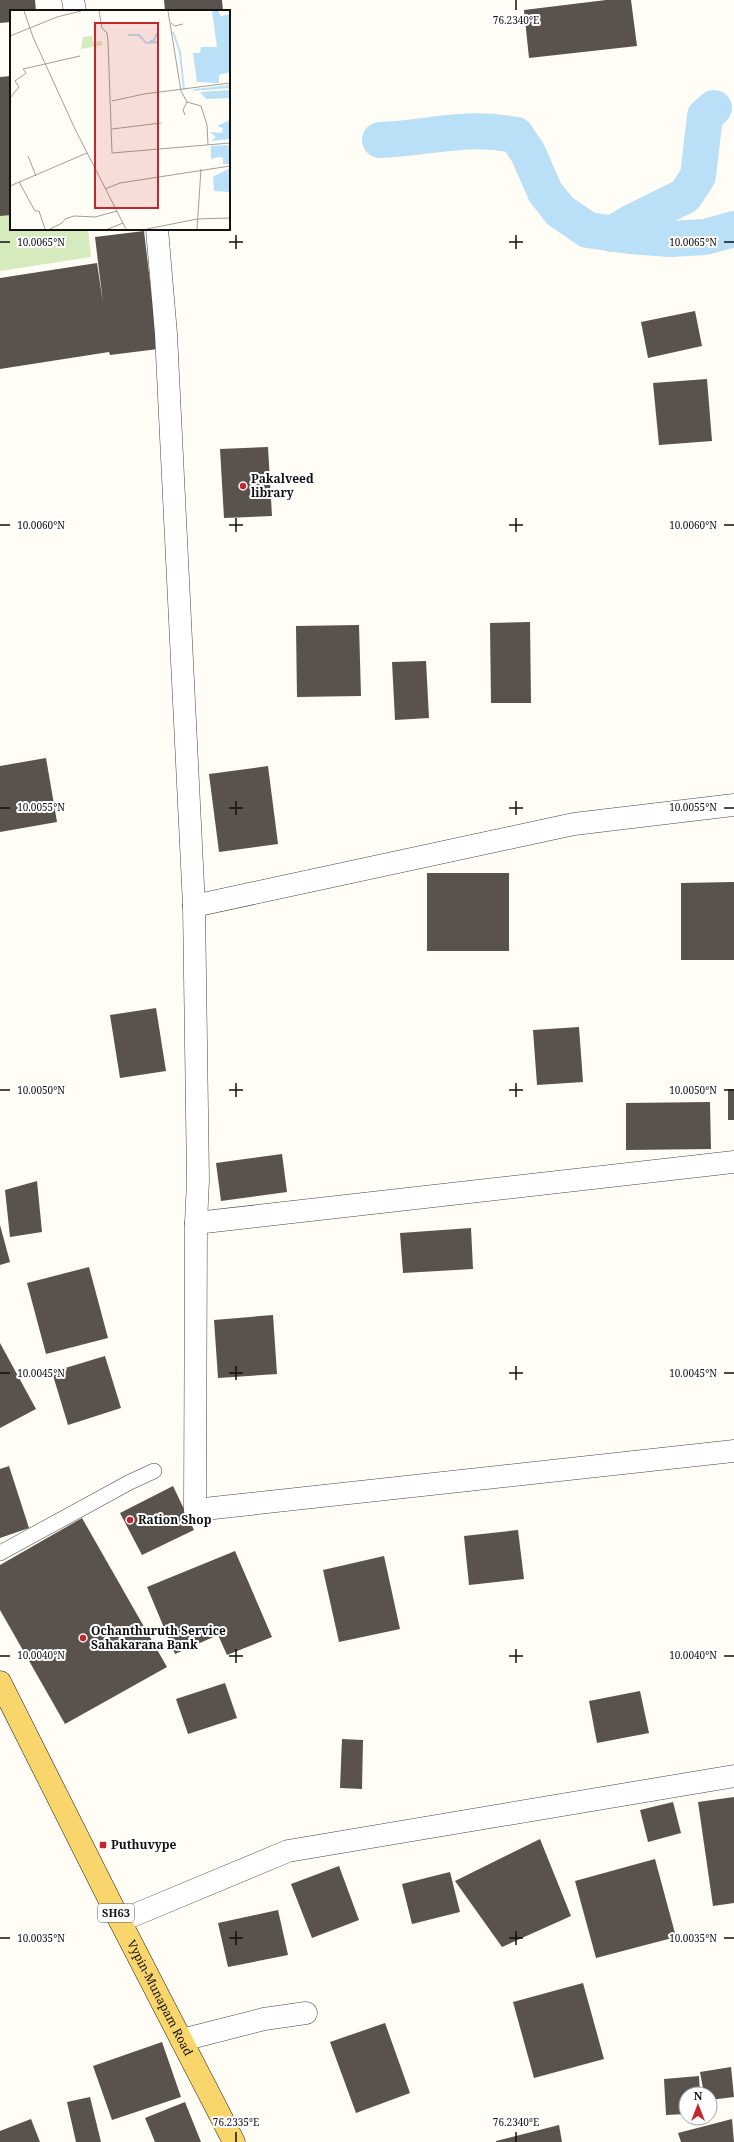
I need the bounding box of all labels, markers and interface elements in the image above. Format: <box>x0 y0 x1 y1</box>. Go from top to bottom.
inset map <box>10 10 230 230</box>
text: 76.2340°E <box>493 13 539 27</box>
text: 10.0065°N <box>17 235 65 249</box>
text: 10.0065°N <box>669 235 717 249</box>
place label: Pakalveed library <box>251 470 314 501</box>
marker: Pakalveed library <box>238 481 248 491</box>
text: 10.0060°N <box>17 518 65 532</box>
text: 10.0060°N <box>669 518 717 532</box>
text: 10.0055°N <box>17 800 65 814</box>
text: 10.0055°N <box>669 800 717 814</box>
text: 10.0050°N <box>17 1083 65 1097</box>
text: 10.0050°N <box>669 1083 717 1097</box>
text: 10.0045°N <box>17 1366 65 1380</box>
text: 10.0045°N <box>669 1366 717 1380</box>
place label: Ration Shop <box>138 1511 212 1528</box>
marker: Ration Shop <box>125 1515 135 1525</box>
place label: Ochanthuruth Service Sahakarana Bank <box>91 1622 226 1653</box>
marker: Ochanthuruth Service Sahakarana Bank <box>78 1633 88 1643</box>
text: 10.0040°N <box>17 1648 65 1662</box>
text: 10.0040°N <box>669 1648 717 1662</box>
place label: Puthuvype <box>111 1836 176 1853</box>
marker: Puthuvype <box>98 1840 108 1850</box>
road number: SH63 <box>98 1904 134 1922</box>
text: 10.0035°N <box>17 1931 65 1945</box>
text: 10.0035°N <box>669 1931 717 1945</box>
street label: Vypin-Munapam Road <box>123 1937 197 2059</box>
north arrow <box>678 2086 718 2126</box>
text: N <box>694 2088 703 2103</box>
text: 76.2335°E <box>213 2115 259 2129</box>
text: 76.2340°E <box>493 2115 539 2129</box>

